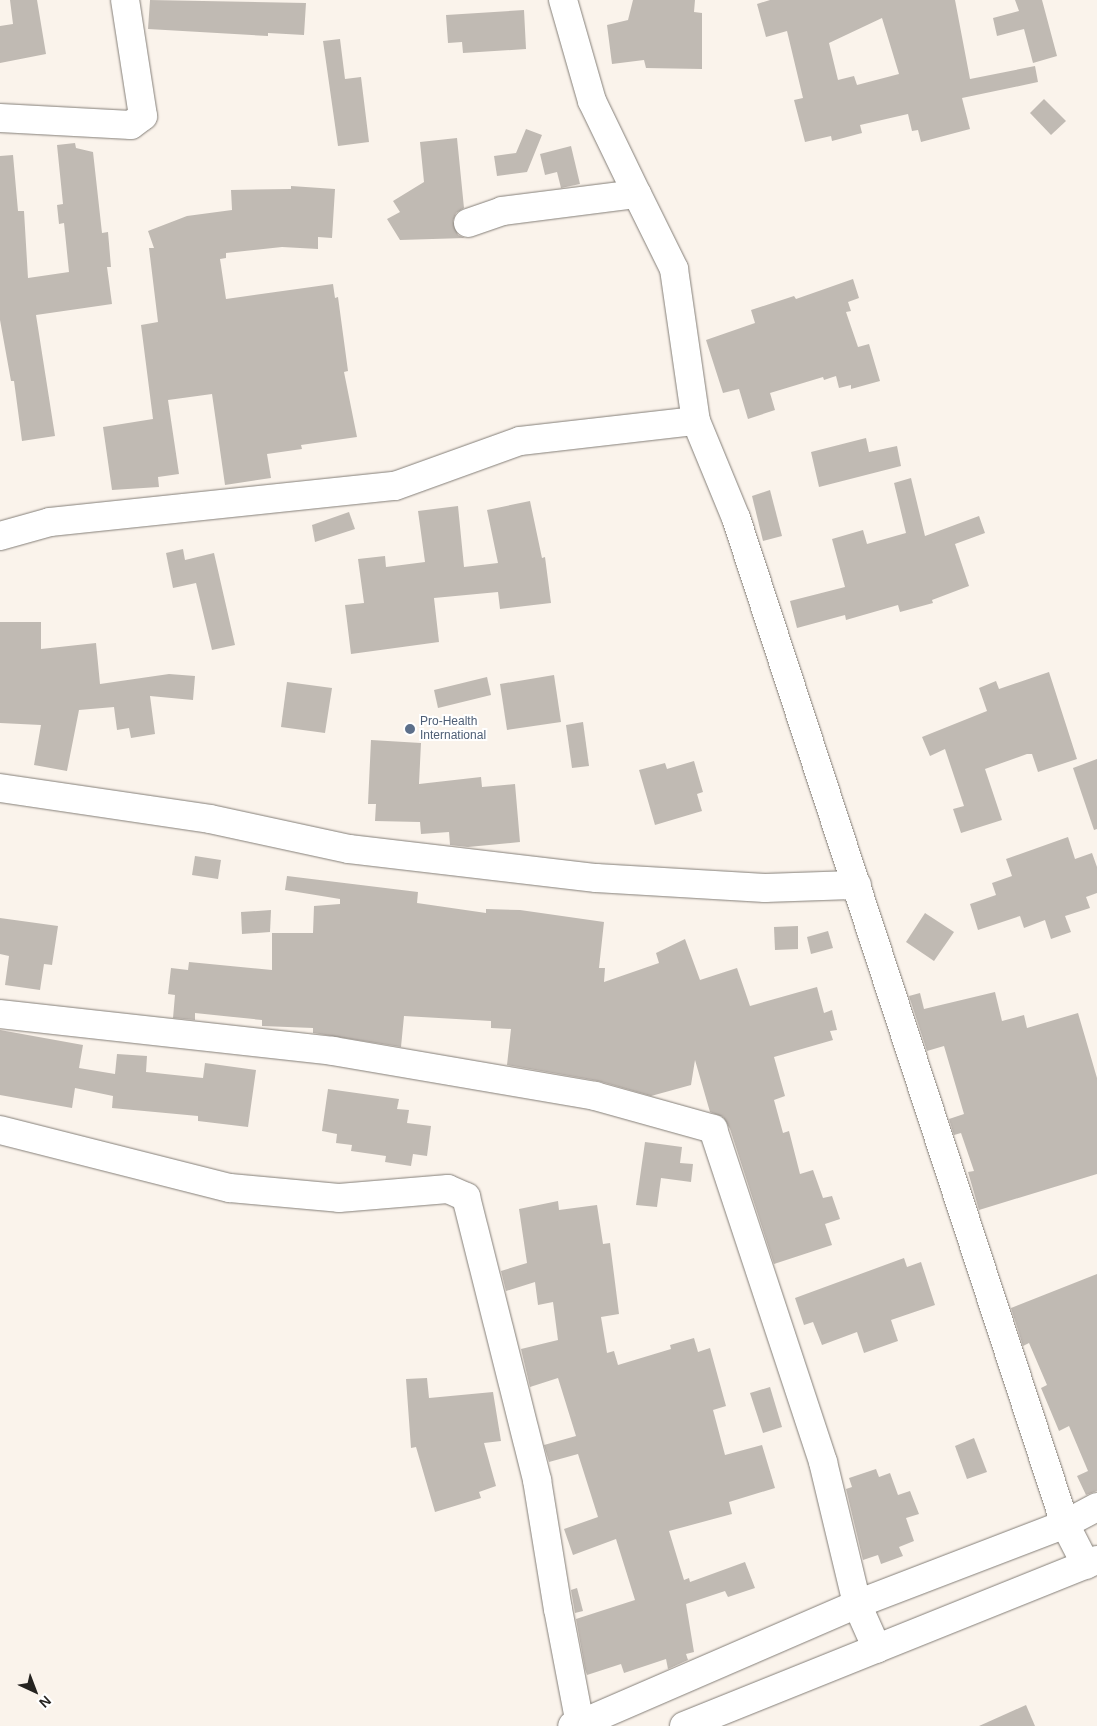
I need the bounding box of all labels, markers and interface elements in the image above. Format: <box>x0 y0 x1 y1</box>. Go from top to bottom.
place label: Pro-Health International <box>420 715 486 743</box>
marker: Pro-Health International <box>404 723 416 735</box>
north arrow <box>10 1666 60 1716</box>
text: N <box>36 1693 54 1711</box>

